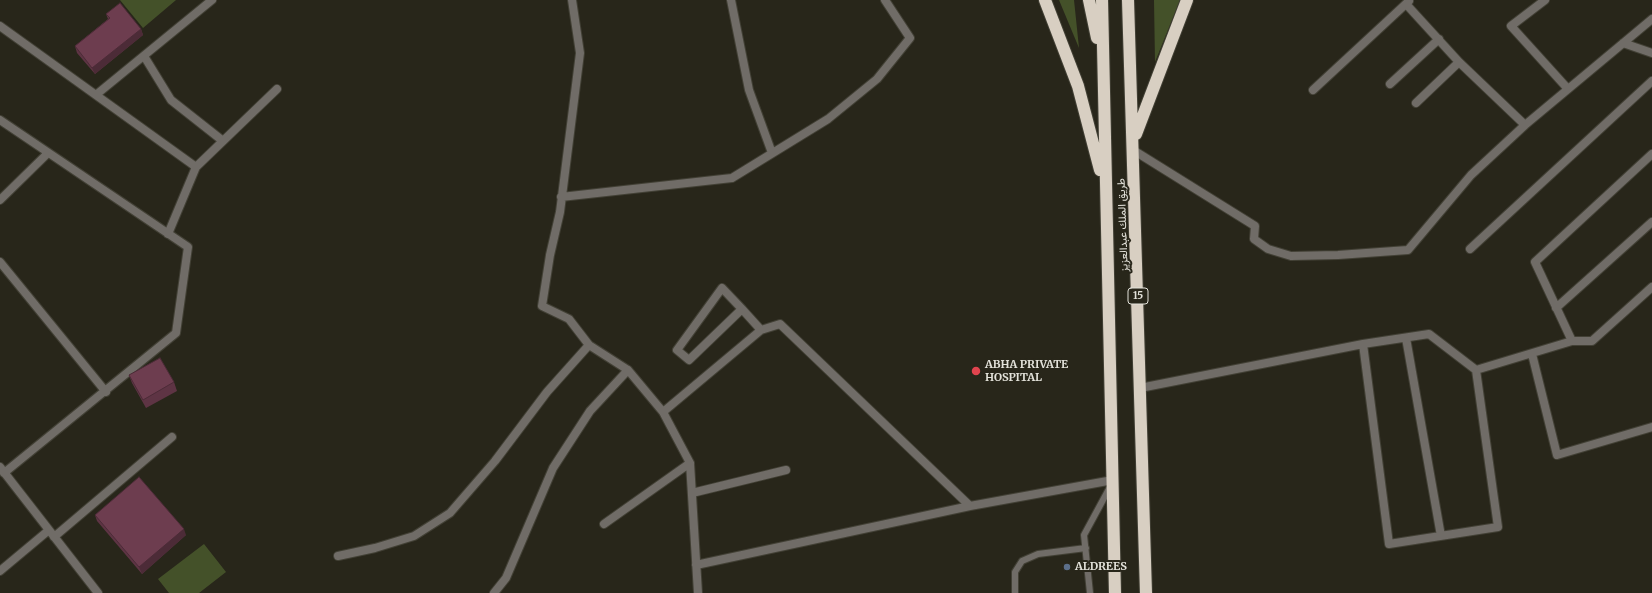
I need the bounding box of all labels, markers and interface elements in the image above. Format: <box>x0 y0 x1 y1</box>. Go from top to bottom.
street label: طريق الملك عبدالعزيز <box>1115 178 1131 272</box>
road number: 15 <box>1128 288 1148 304</box>
place label: ABHA PRIVATE HOSPITAL <box>985 358 1068 384</box>
marker: ABHA PRIVATE HOSPITAL <box>970 365 982 377</box>
place label: ALDREES <box>1075 560 1127 574</box>
marker: ALDREES <box>1062 562 1072 572</box>

